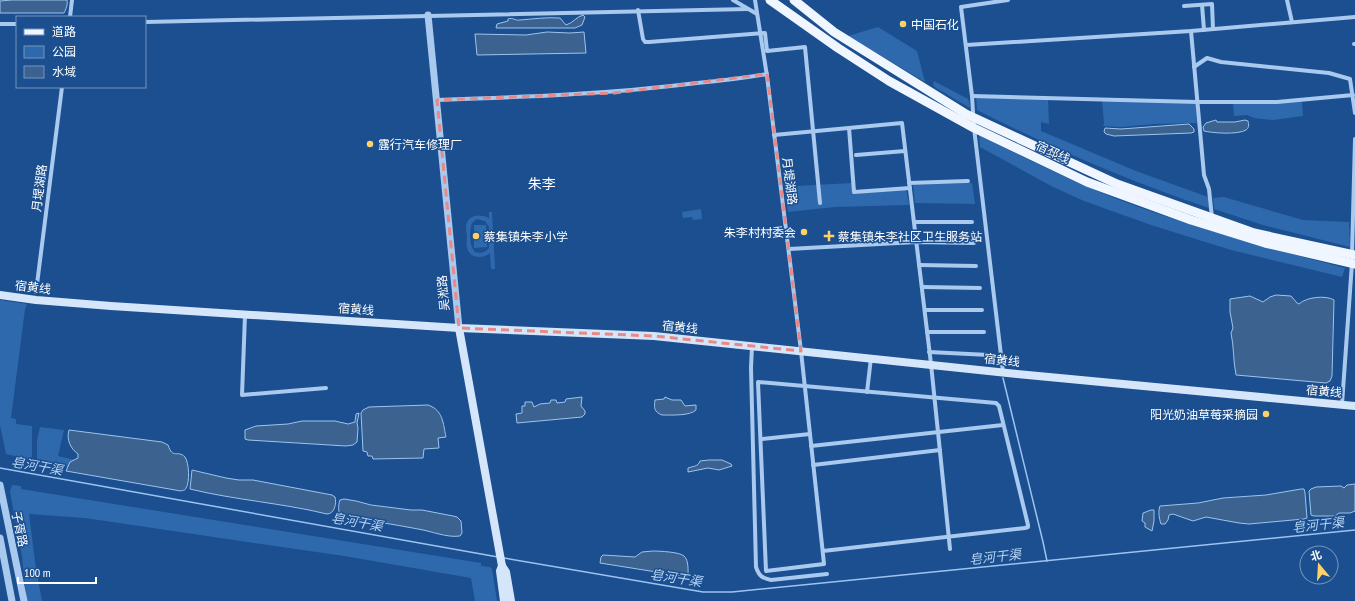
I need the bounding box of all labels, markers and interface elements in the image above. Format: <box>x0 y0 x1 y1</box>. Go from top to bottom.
legend <box>16 16 146 88</box>
place label: 中国石化 <box>911 17 959 32</box>
marker: 中国石化 <box>898 19 908 29</box>
text: 道路 <box>52 24 76 39</box>
text: 公园 <box>52 44 76 59</box>
text: 水域 <box>52 64 76 79</box>
place label: 露行汽车修理厂 <box>378 137 462 152</box>
street label: 宿邳线 <box>1034 138 1072 166</box>
marker: 露行汽车修理厂 <box>365 139 375 149</box>
street label: 月堤湖路 <box>780 156 800 206</box>
street label: 月堤湖路 <box>29 163 49 213</box>
district label: 朱李 <box>528 175 556 193</box>
place label: 朱李村村委会 <box>724 225 796 240</box>
marker: 朱李村村委会 <box>799 227 809 237</box>
place label: 蔡集镇朱李小学 <box>484 229 568 244</box>
place label: 蔡集镇朱李社区卫生服务站 <box>838 229 982 244</box>
marker: 蔡集镇朱李社区卫生服务站 <box>823 230 835 242</box>
marker: 蔡集镇朱李小学 <box>471 231 481 241</box>
street label: 吴淞路 <box>434 274 452 312</box>
street label: 宿黄线 <box>14 277 52 297</box>
street label: 宿黄线 <box>338 300 374 318</box>
street label: 宿黄线 <box>661 318 699 336</box>
street label: 宿黄线 <box>983 351 1021 369</box>
street label: 宿黄线 <box>1305 382 1343 400</box>
place label: 阳光奶油草莓采摘园 <box>1150 407 1258 422</box>
marker: 阳光奶油草莓采摘园 <box>1261 409 1271 419</box>
water label: 皂河干渠 <box>10 453 66 479</box>
water label: 皂河干渠 <box>330 509 386 535</box>
street label: 子胥路 <box>9 510 31 548</box>
water label: 皂河干渠 <box>1291 514 1347 536</box>
north arrow <box>1299 545 1339 585</box>
water label: 皂河干渠 <box>968 546 1024 568</box>
text: 北 <box>1309 547 1323 564</box>
scale bar <box>18 559 96 585</box>
text: 100 m <box>24 565 51 580</box>
water label: 皂河干渠 <box>649 566 705 591</box>

